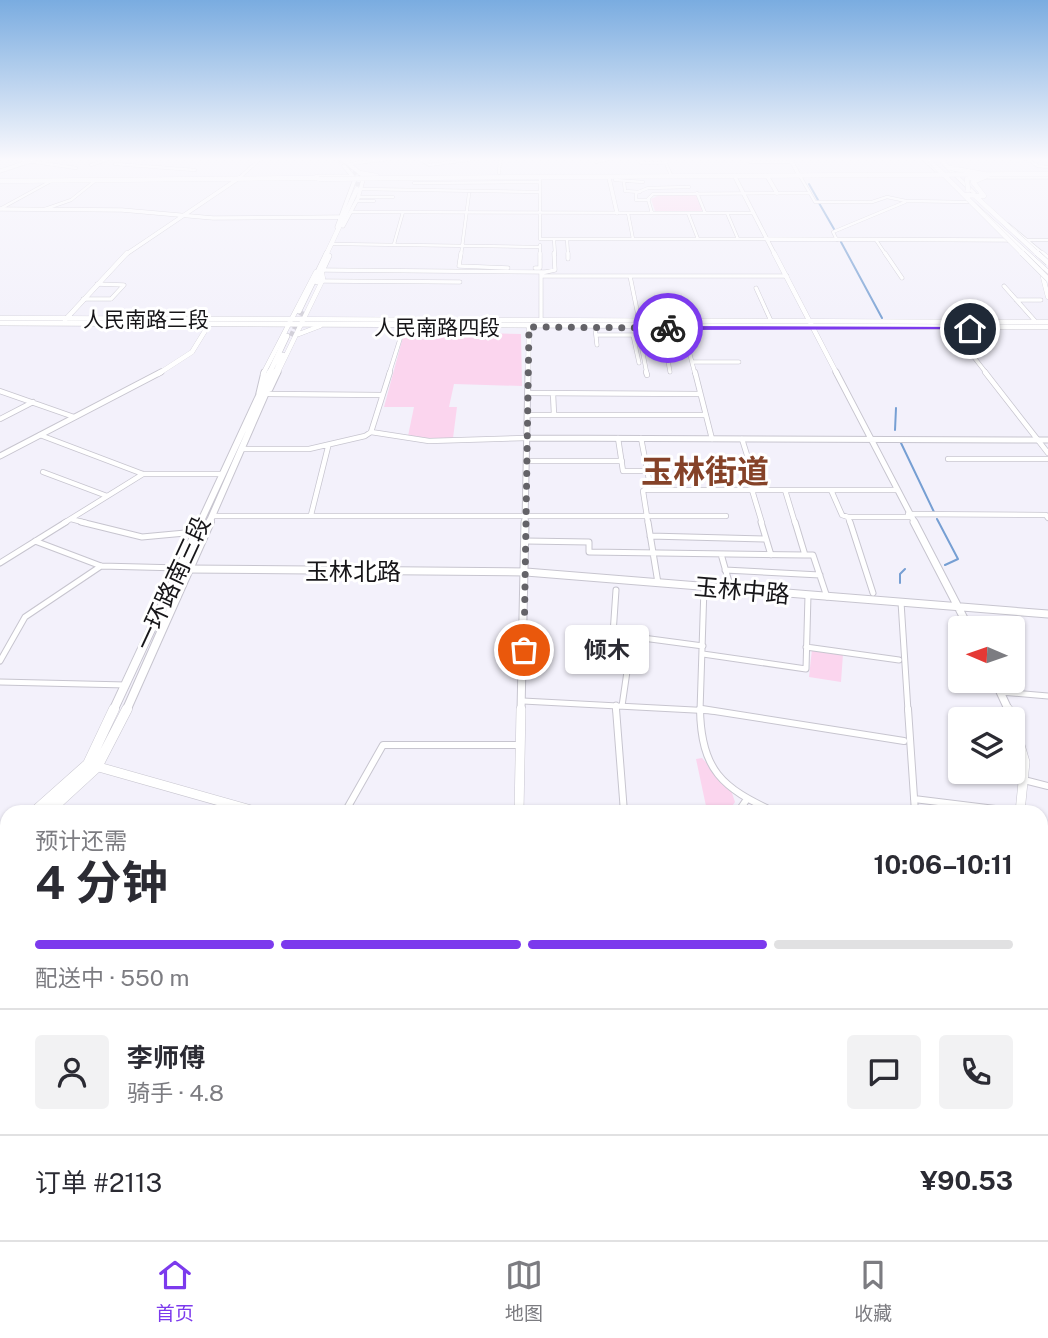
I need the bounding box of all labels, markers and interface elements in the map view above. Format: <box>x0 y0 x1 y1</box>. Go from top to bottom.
courier <box>633 293 703 363</box>
pin <box>940 299 1000 359</box>
street label: 人民南路三段 <box>83 307 209 332</box>
icon: bike <box>649 309 687 347</box>
icon: home <box>951 310 989 348</box>
street label: 人民南路四段 <box>374 315 500 340</box>
district label: 玉林街道 <box>641 453 769 490</box>
street label: 一环路南三段 <box>129 512 215 654</box>
street label: 玉林北路 <box>305 557 401 585</box>
street label: 玉林中路 <box>693 572 791 608</box>
north arrow <box>948 616 1026 693</box>
map controls <box>948 616 1025 784</box>
pin <box>494 620 554 680</box>
callout: 倾木 <box>566 626 650 674</box>
icon: bag <box>505 631 543 669</box>
text: 倾木 <box>584 636 630 663</box>
button: layers <box>948 707 1025 784</box>
text: 预计还需 <box>35 827 127 854</box>
text: 10:06–10:11 <box>873 849 1013 880</box>
text: 4 分钟 <box>35 855 168 909</box>
text: 配送中 · 550 m <box>35 964 189 991</box>
button: person <box>35 1035 109 1109</box>
button: chat <box>847 1035 921 1109</box>
button: phone <box>939 1035 1013 1109</box>
text: 李师傅 <box>127 1042 205 1073</box>
text: 骑手 · 4.8 <box>127 1079 224 1106</box>
text: ¥90.53 <box>920 1165 1013 1196</box>
text: 订单 #2113 <box>35 1167 162 1198</box>
tab: 首页 <box>156 1256 194 1325</box>
tab: 地图 <box>505 1256 543 1325</box>
tab: 收藏 <box>854 1256 892 1325</box>

